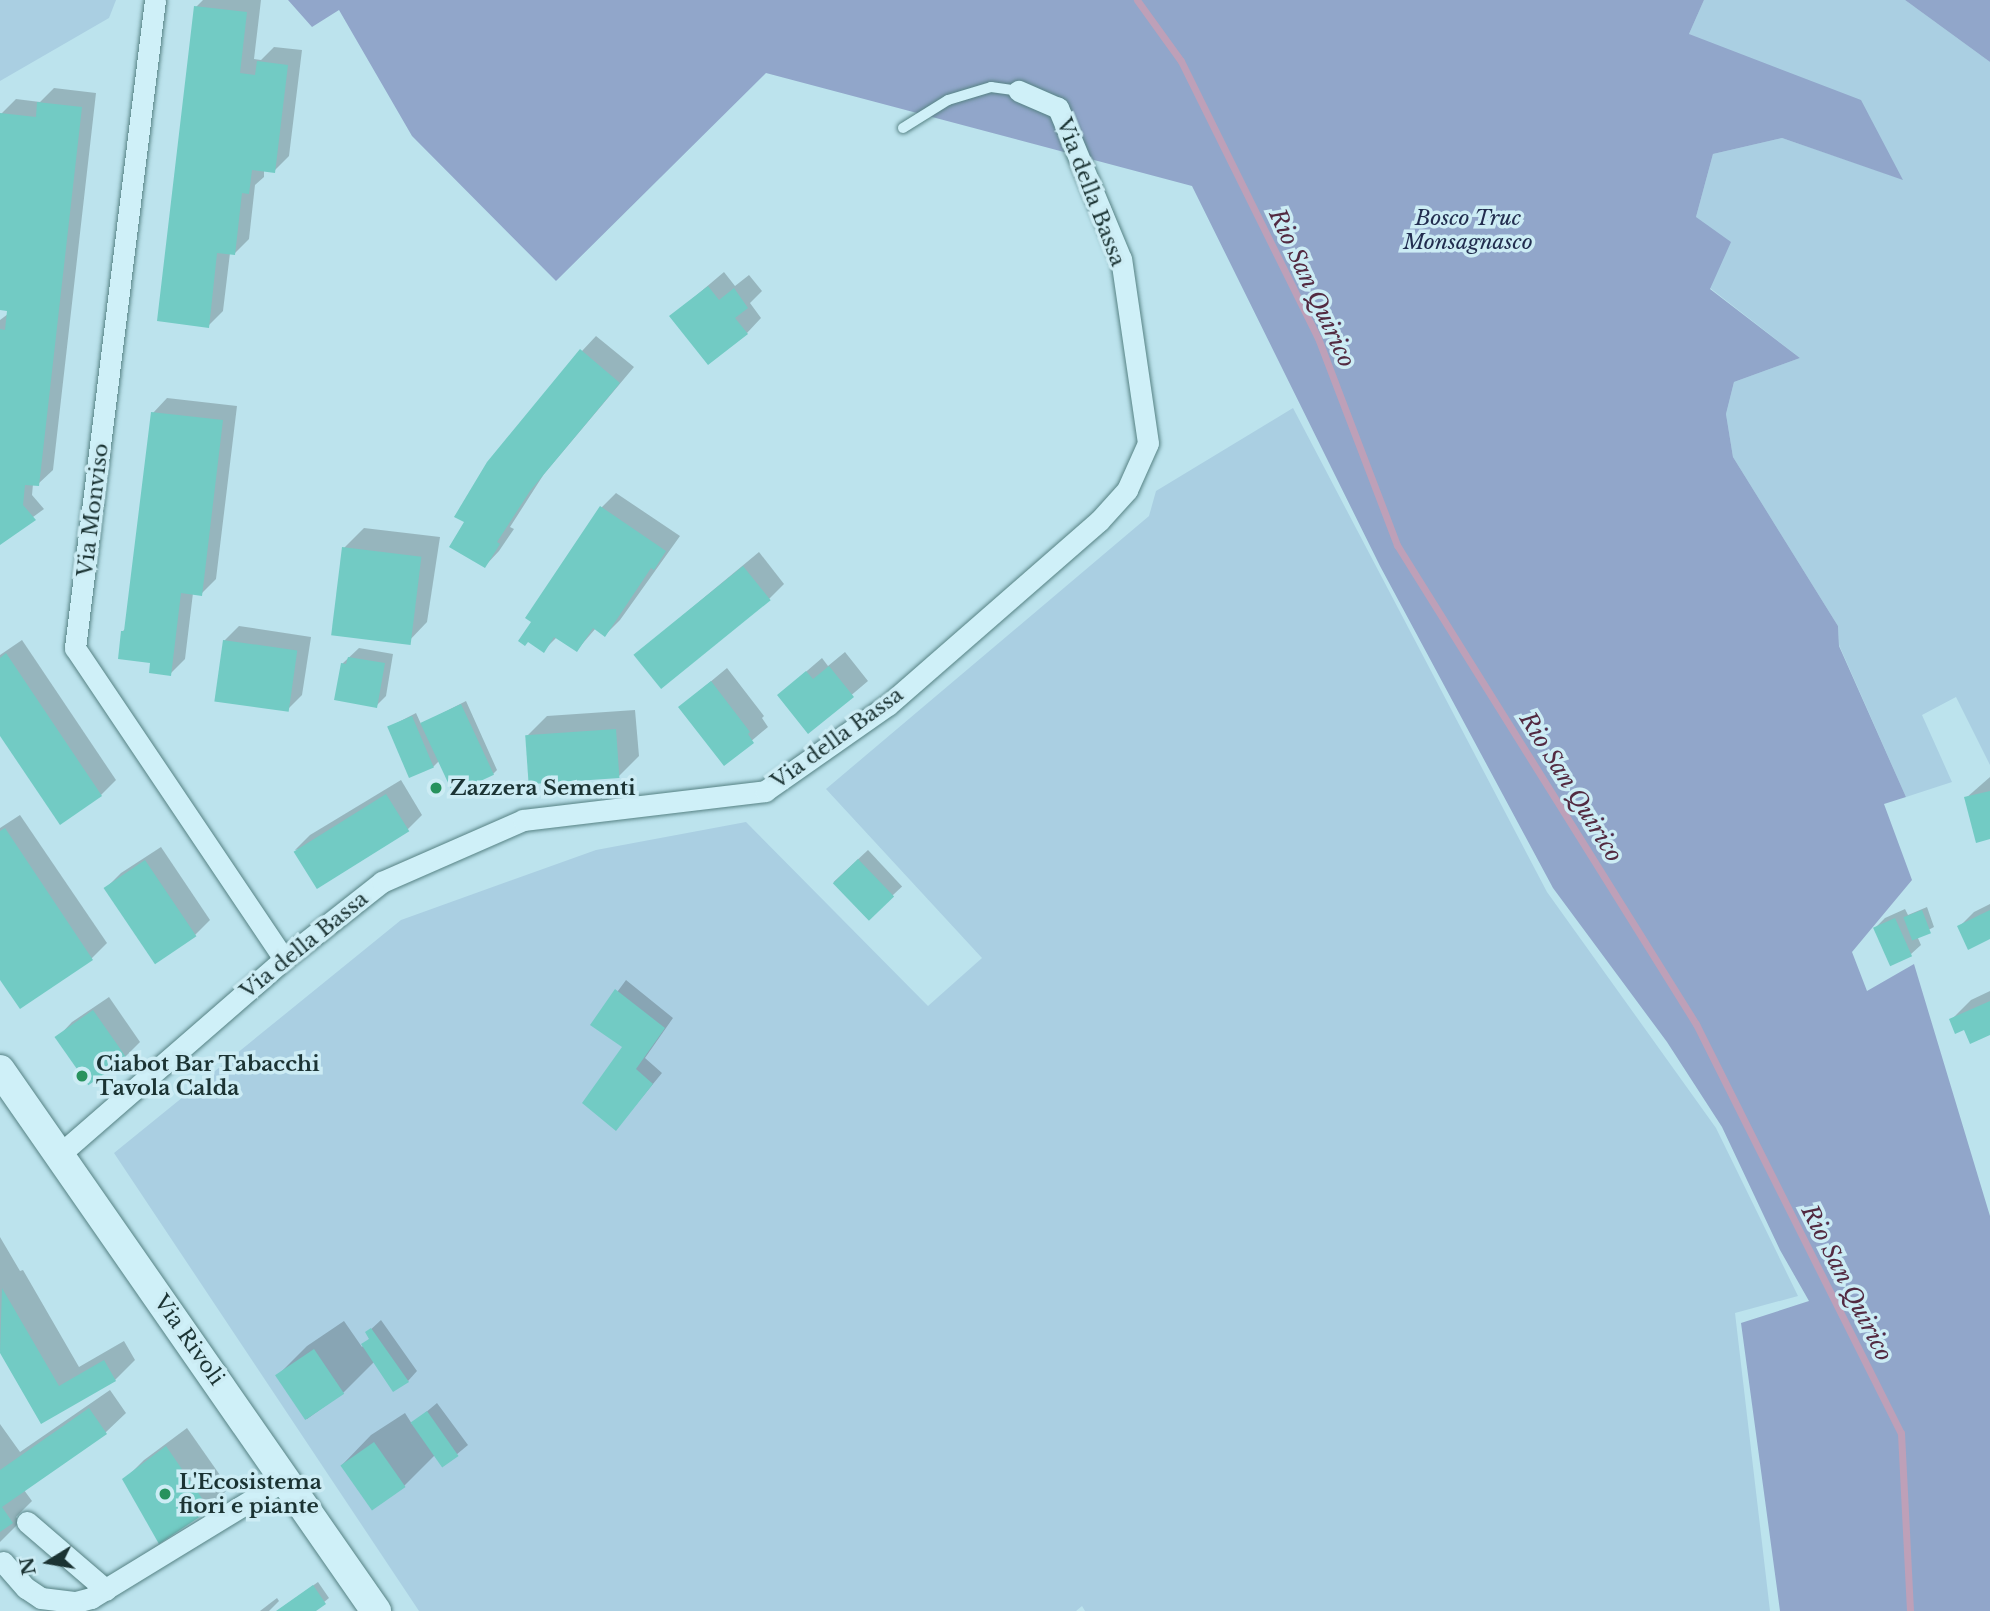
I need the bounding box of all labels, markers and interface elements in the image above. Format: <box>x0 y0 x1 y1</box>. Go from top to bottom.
street label: Via della Bassa <box>1051 114 1131 270</box>
water label: Rio San Quirico <box>1263 204 1361 372</box>
park label: Bosco Truc Monsagnasco <box>1403 205 1533 255</box>
street label: Via Monviso <box>72 442 114 578</box>
street label: Via della Bassa <box>766 682 908 794</box>
water label: Rio San Quirico <box>1514 707 1628 867</box>
place label: Zazzera Sementi <box>450 775 636 801</box>
marker: Zazzera Sementi <box>428 780 444 796</box>
street label: Via della Bassa <box>235 886 373 1004</box>
place label: Ciabot Bar Tabacchi Tavola Calda <box>96 1051 321 1101</box>
marker: Ciabot Bar Tabacchi Tavola Calda <box>74 1068 90 1084</box>
water label: Rio San Quirico <box>1796 1200 1898 1366</box>
street label: Via Rivoli <box>149 1290 229 1390</box>
place label: L'Ecosistema fiori e piante <box>179 1469 322 1519</box>
marker: L'Ecosistema fiori e piante <box>157 1486 173 1502</box>
north arrow <box>14 1527 84 1597</box>
text: N <box>15 1555 41 1577</box>

